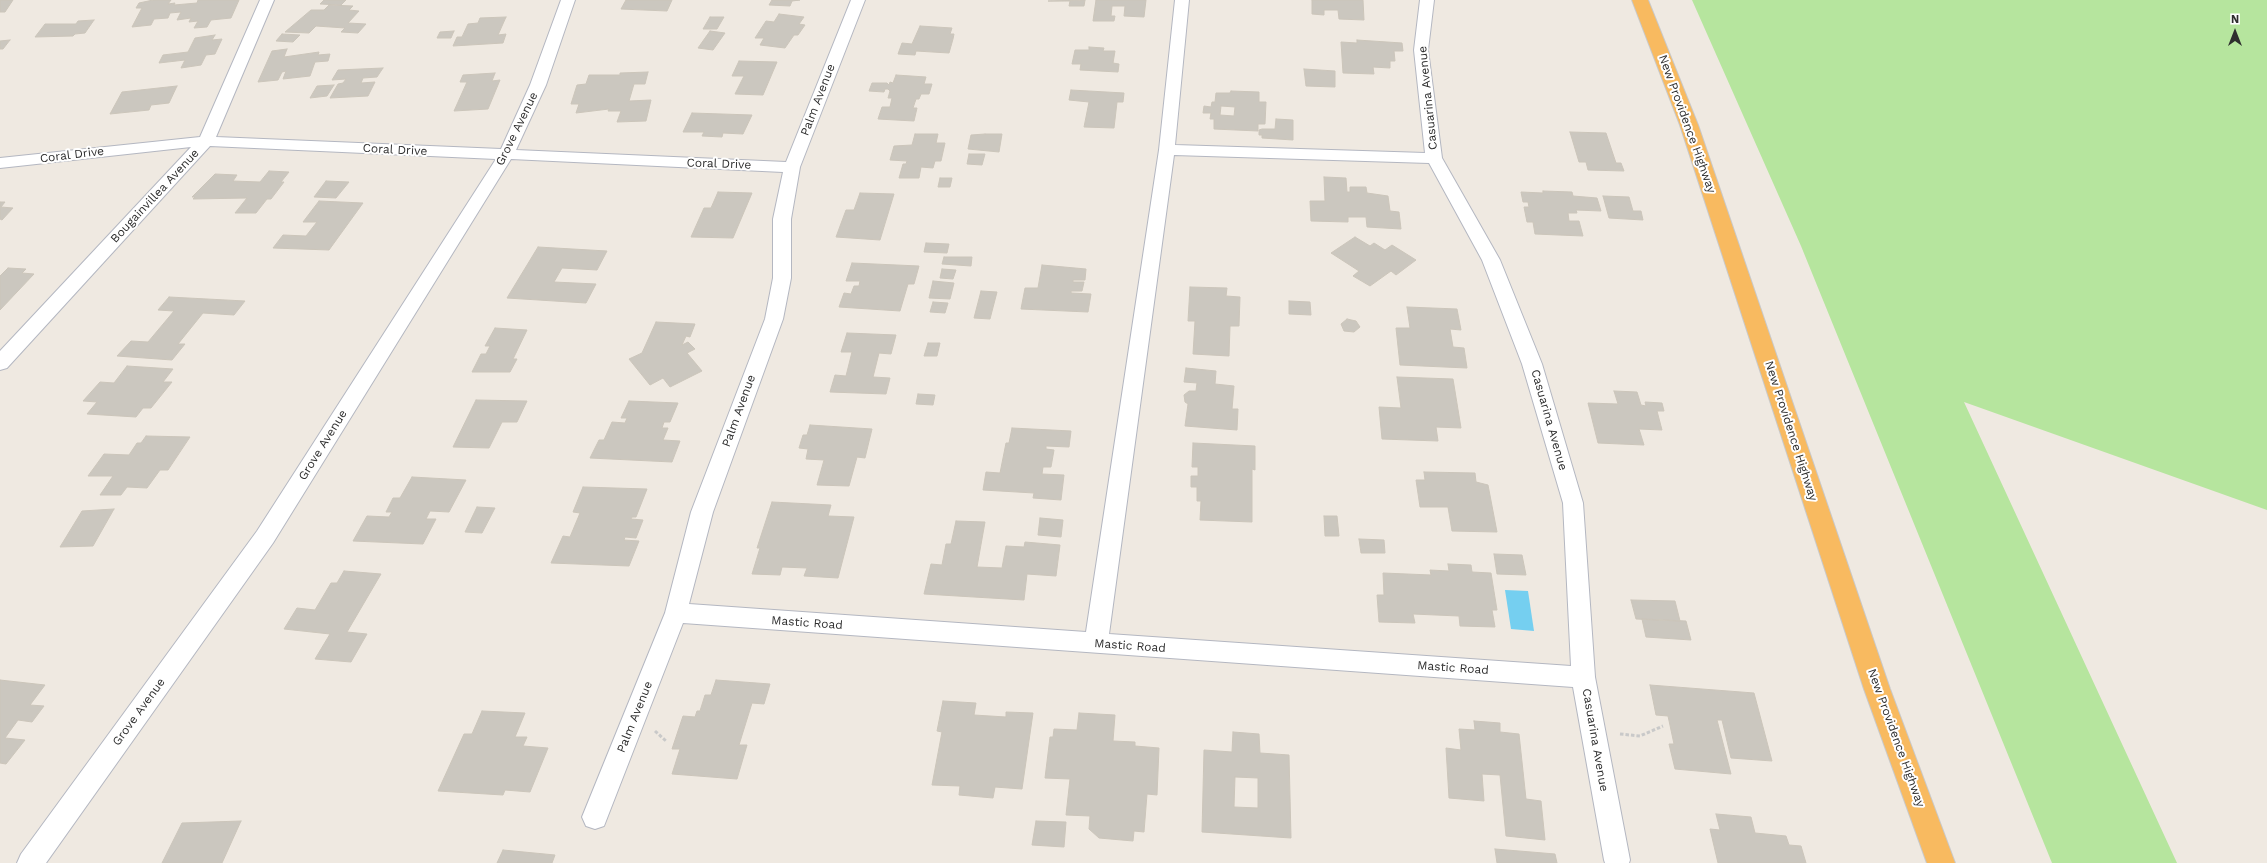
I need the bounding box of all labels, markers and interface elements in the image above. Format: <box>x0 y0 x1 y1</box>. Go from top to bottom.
north arrow <box>2215 12 2255 52</box>
text: N <box>2231 13 2239 26</box>
street label: Casuarina Avenue <box>1415 45 1441 151</box>
street label: New Providence Highway <box>1655 53 1719 195</box>
street label: Palm Avenue <box>798 62 838 138</box>
street label: Grove Avenue <box>493 90 541 168</box>
street label: Coral Drive <box>362 141 428 159</box>
street label: Coral Drive <box>39 144 105 166</box>
street label: Bougainvillea Avenue <box>108 146 202 246</box>
street label: Coral Drive <box>686 156 752 172</box>
street label: New Providence Highway <box>1762 359 1820 503</box>
street label: Casuarina Avenue <box>1528 368 1570 472</box>
street label: Palm Avenue <box>719 373 759 449</box>
street label: Grove Avenue <box>296 407 350 483</box>
street label: Mastic Road <box>771 613 843 633</box>
street label: Mastic Road <box>1094 636 1166 656</box>
street label: Mastic Road <box>1417 658 1489 678</box>
street label: New Providence Highway <box>1864 667 1928 809</box>
street label: Grove Avenue <box>110 675 168 749</box>
street label: Palm Avenue <box>614 679 656 755</box>
street label: Casuarina Avenue <box>1579 687 1611 793</box>

